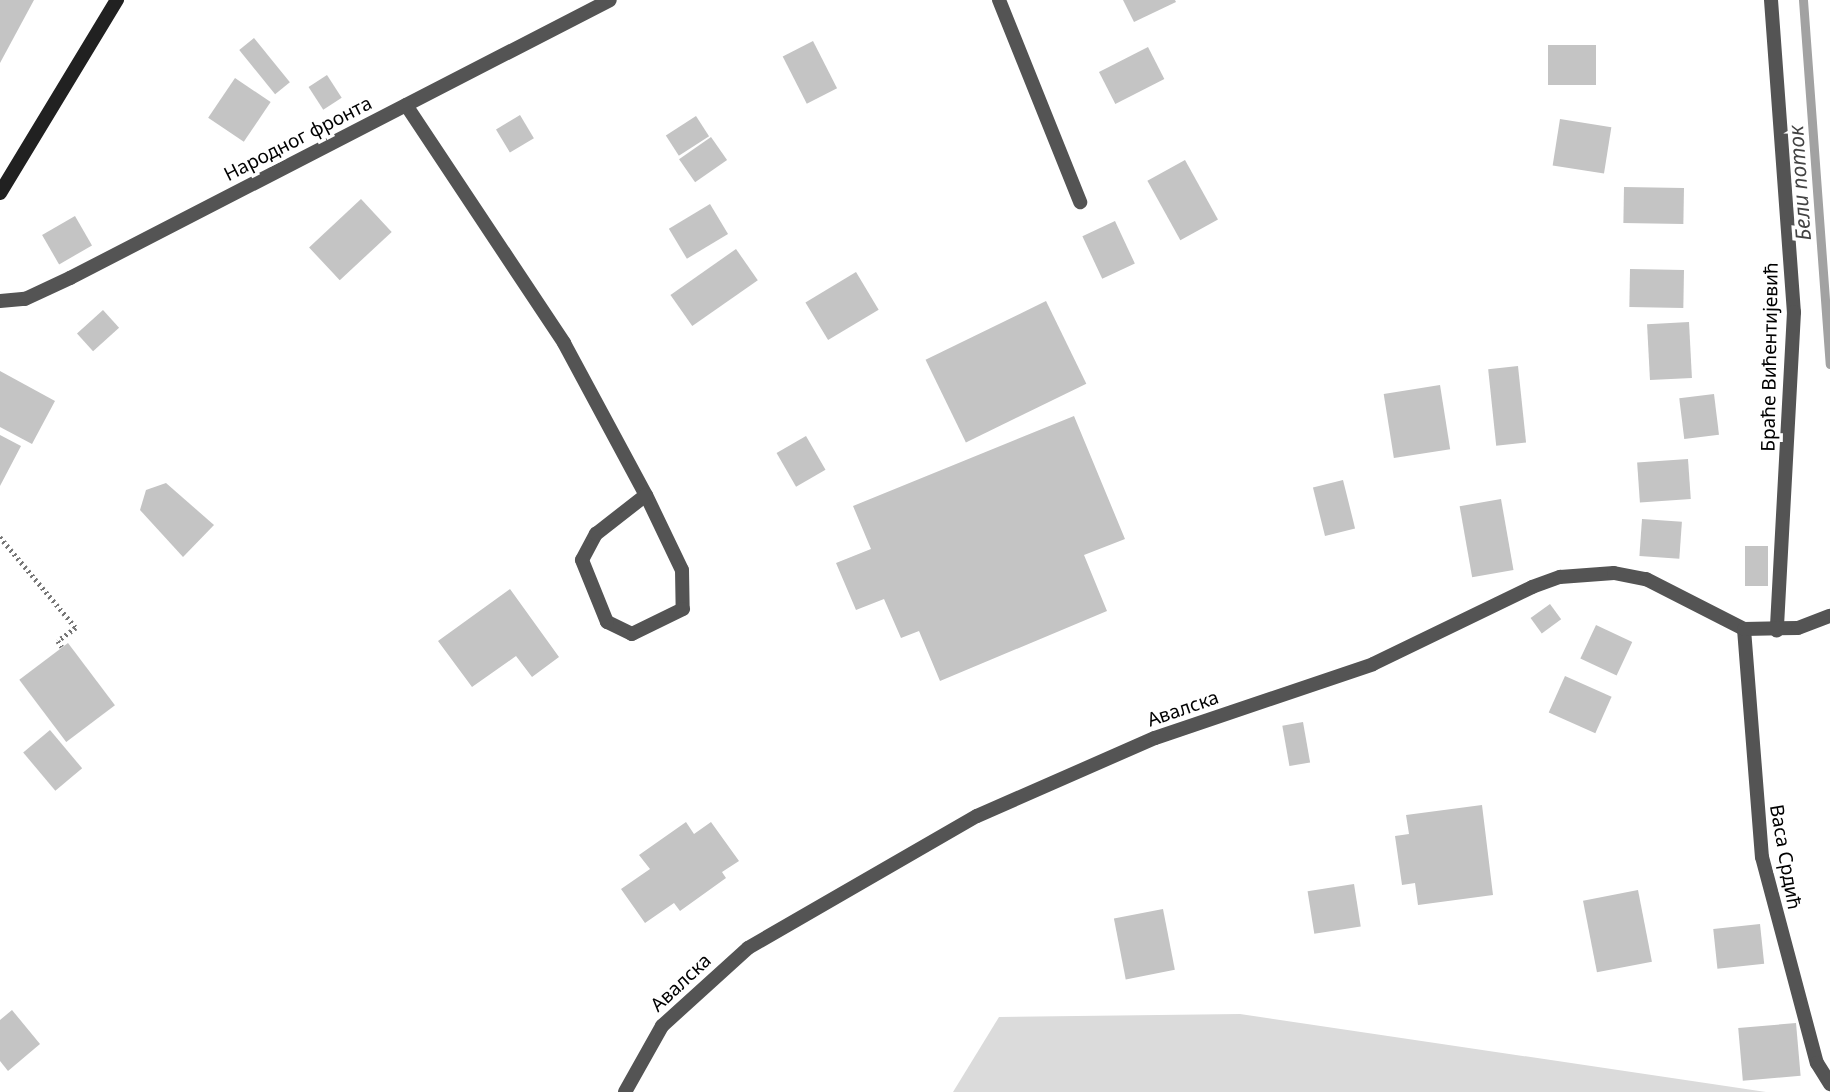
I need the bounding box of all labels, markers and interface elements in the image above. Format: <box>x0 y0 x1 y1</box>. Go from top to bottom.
street label: Народног фронта <box>220 92 376 186</box>
water label: Бели поток <box>1782 125 1816 241</box>
street label: Браће Вићентијевић <box>1757 262 1783 452</box>
street label: Авалска <box>1144 686 1222 732</box>
street label: Васа Срдић <box>1765 803 1805 911</box>
street label: Авалска <box>646 949 716 1017</box>

